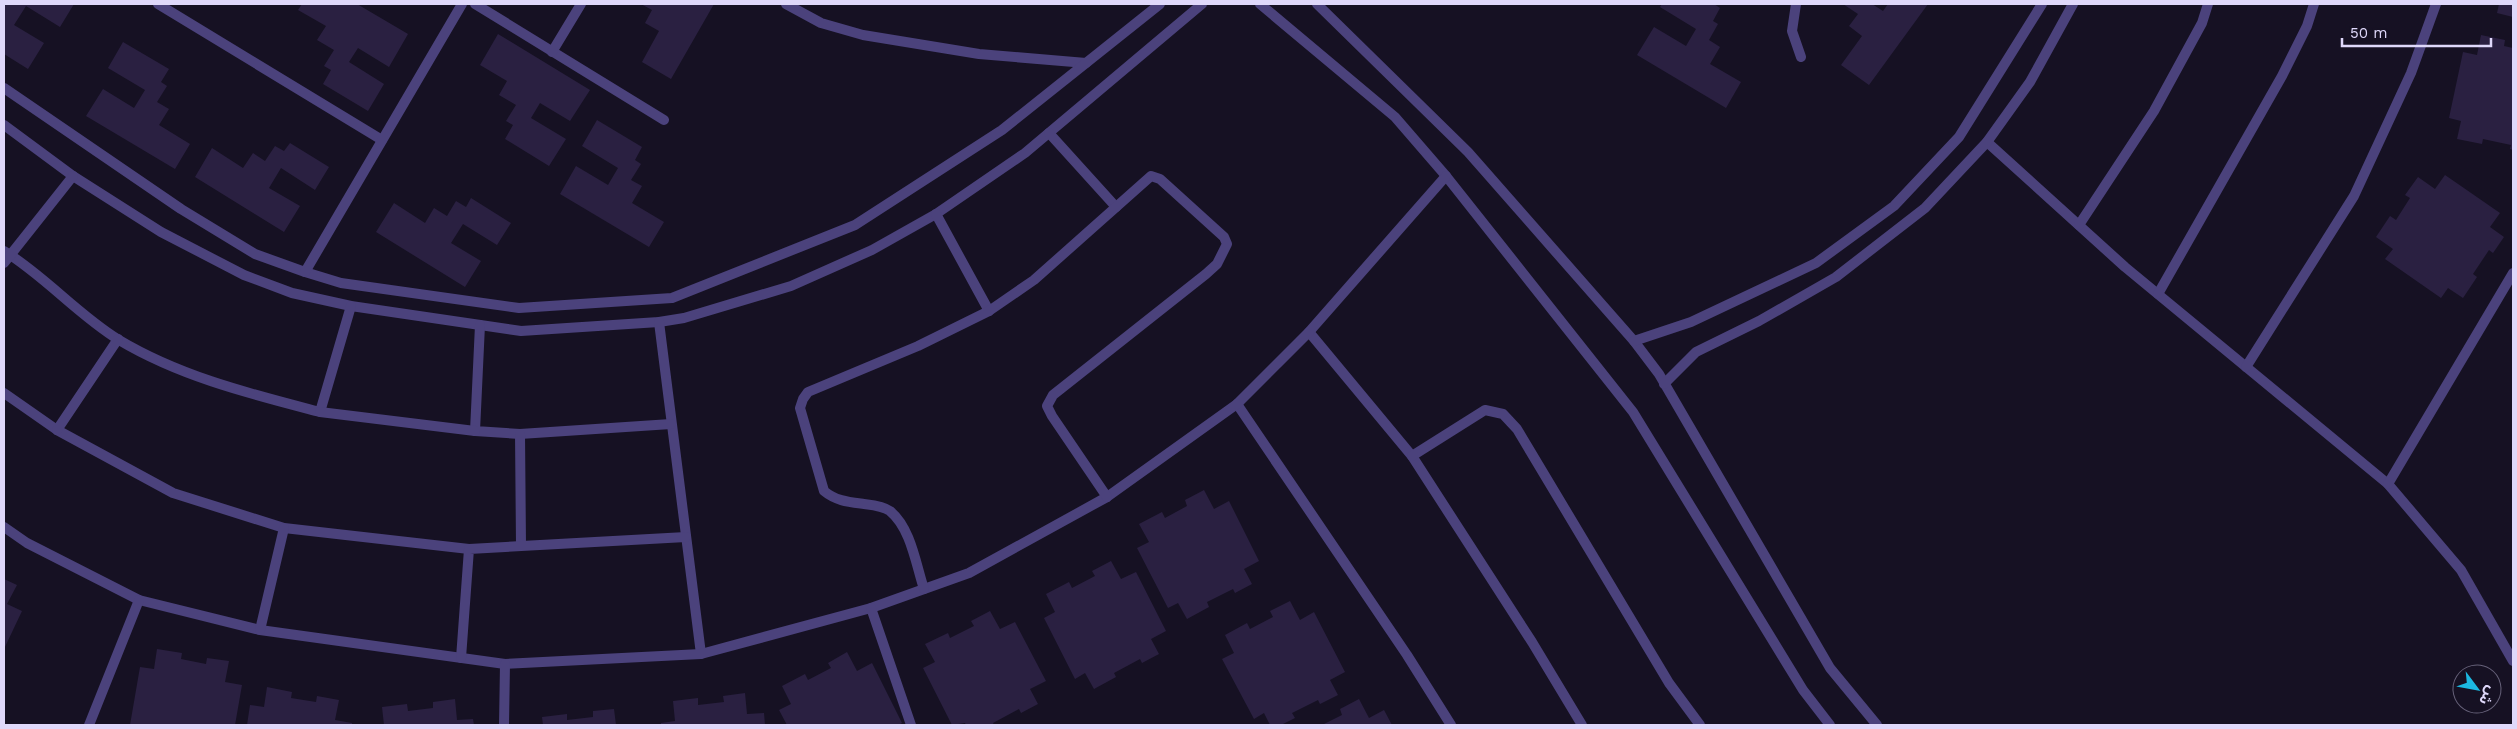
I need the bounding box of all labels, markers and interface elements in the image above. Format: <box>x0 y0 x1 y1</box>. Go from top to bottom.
scale bar <box>2342 15 2491 47</box>
text: 50 m <box>2350 24 2387 42</box>
north arrow <box>2452 664 2502 714</box>
text: ش <box>2476 684 2500 708</box>

